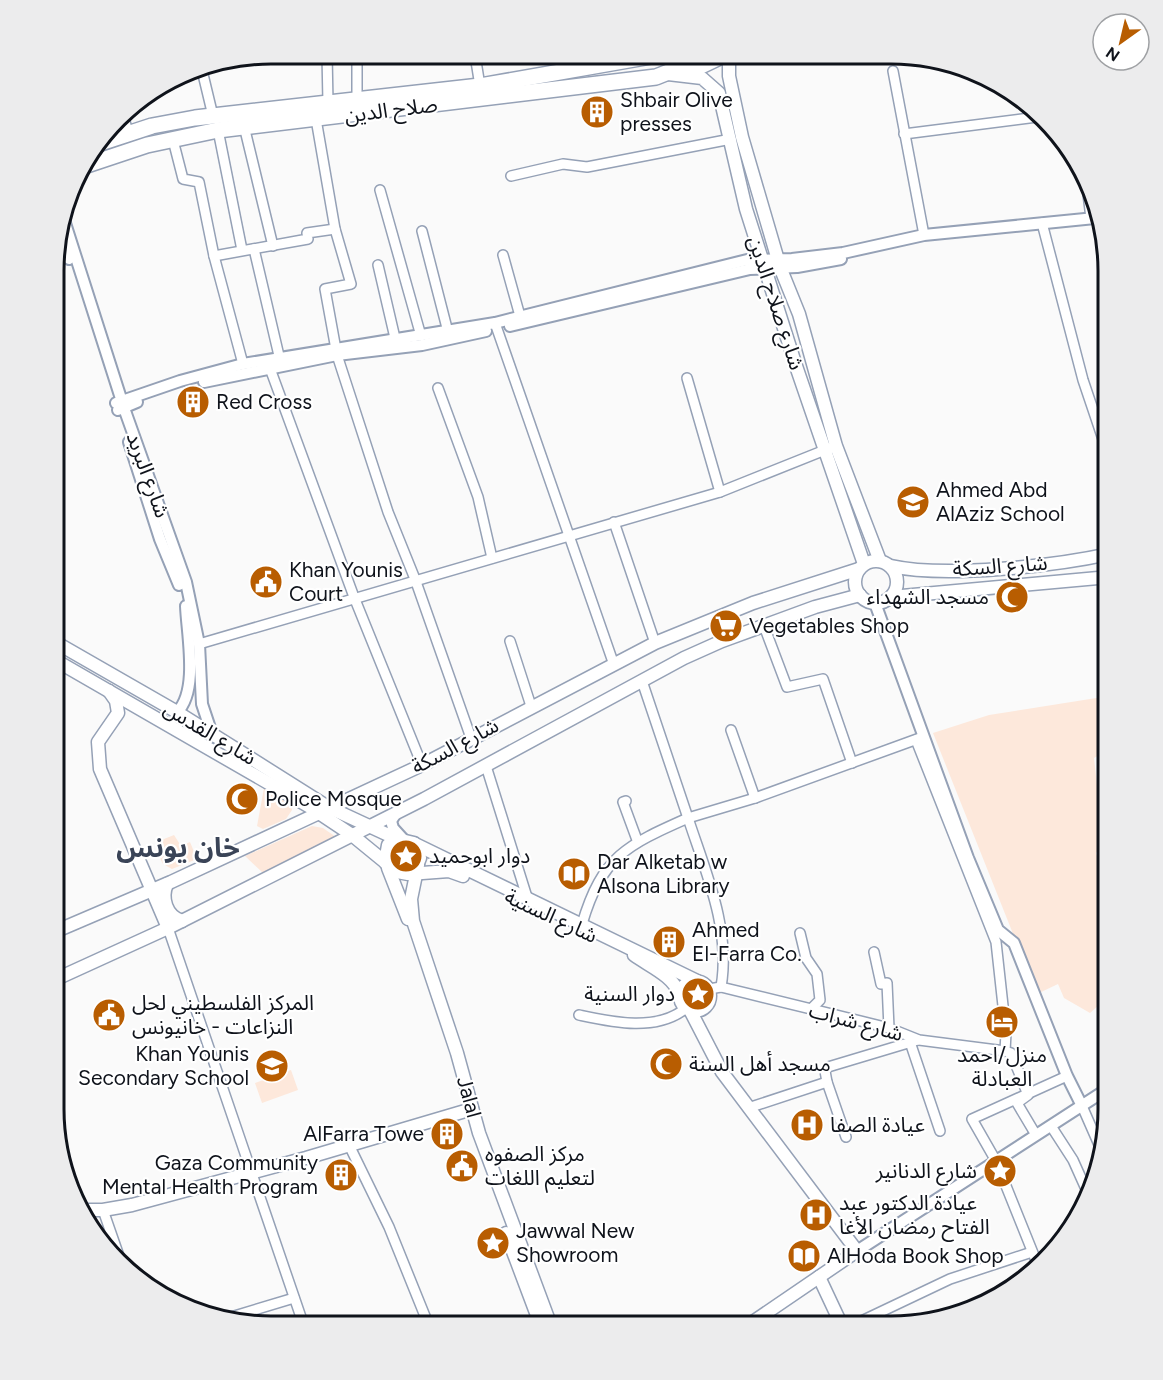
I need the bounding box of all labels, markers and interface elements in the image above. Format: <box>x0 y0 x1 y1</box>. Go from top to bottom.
north arrow <box>1091 12 1151 72</box>
text: N <box>1102 43 1123 65</box>
place label: Shbair Olive presses <box>620 87 733 136</box>
street label: صلاح الدين <box>343 91 439 131</box>
building icon: Shbair Olive presses <box>579 94 615 130</box>
street label: شارع صلاح الدين <box>740 233 810 374</box>
building icon: Red Cross <box>175 384 211 420</box>
place label: Red Cross <box>216 389 312 414</box>
street label: شارع البريد <box>119 429 175 522</box>
place label: Ahmed Abd AlAziz School <box>936 477 1065 526</box>
school or university icon: Ahmed Abd AlAziz School <box>895 484 931 520</box>
street label: شارع السكة <box>952 550 1049 584</box>
place label: Khan Younis Court <box>289 557 403 606</box>
public building icon: Khan Younis Court <box>248 564 284 600</box>
mosque icon: مسجد الشهداء <box>994 579 1030 615</box>
place label: مسجد الشهداء <box>867 584 989 609</box>
supermarket icon: Vegetables Shop <box>708 608 744 644</box>
place label: Vegetables Shop <box>749 613 909 638</box>
street label: شارع القدس <box>158 695 261 773</box>
street label: شارع السكة <box>407 712 504 782</box>
mosque icon: Police Mosque <box>224 781 260 817</box>
place label: Police Mosque <box>265 786 402 811</box>
district label: خان يونس <box>116 831 240 864</box>
place icon: دوار ابوحميد <box>388 838 424 874</box>
place label: دوار ابوحميد <box>429 843 530 868</box>
place label: Dar Alketab w Alsona Library <box>597 849 729 898</box>
library icon: Dar Alketab w Alsona Library <box>556 856 592 892</box>
street label: شارع السنية <box>499 883 602 951</box>
place label: Ahmed El-Farra Co. <box>692 917 802 966</box>
building icon: Ahmed El-Farra Co. <box>651 924 687 960</box>
place icon: دوار السنية <box>680 976 716 1012</box>
place label: دوار السنية <box>584 981 675 1006</box>
place label: المركز الفلسطيني لحل النزاعات - خانيونس <box>132 990 314 1039</box>
public building icon: المركز الفلسطيني لحل النزاعات - خانيونس <box>91 997 127 1033</box>
street label: شارع شراب <box>806 997 906 1049</box>
hotel icon: منزل/احمد العبادلة <box>984 1004 1020 1040</box>
place label: Khan Younis Secondary School <box>78 1041 249 1090</box>
place label: منزل/احمد العبادلة <box>957 1042 1047 1091</box>
mosque icon: مسجد أهل السنة <box>648 1046 684 1082</box>
school or university icon: Khan Younis Secondary School <box>254 1048 290 1084</box>
place label: مسجد أهل السنة <box>689 1051 831 1076</box>
street label: Jalal <box>452 1074 487 1120</box>
hospital icon: عيادة الصفا <box>789 1107 825 1143</box>
place label: عيادة الصفا <box>830 1112 925 1137</box>
building icon: AlFarra Towe <box>429 1116 465 1152</box>
place label: AlFarra Towe <box>303 1121 424 1146</box>
place label: مركز الصفوه لتعليم اللغات <box>485 1141 595 1193</box>
public building icon: مركز الصفوه لتعليم اللغات <box>444 1148 480 1184</box>
place label: Gaza Community Mental Health Program <box>102 1150 318 1199</box>
place icon: شارع الدنانير <box>982 1153 1018 1189</box>
building icon: Gaza Community Mental Health Program <box>323 1157 359 1193</box>
place label: شارع الدنانير <box>875 1158 977 1186</box>
place label: عيادة الدكتور عبد الفتاح رمضان الأغا <box>839 1190 990 1242</box>
hospital icon: عيادة الدكتور عبد الفتاح رمضان الأغا <box>798 1197 834 1233</box>
place label: Jawwal New Showroom <box>516 1218 635 1267</box>
place icon: Jawwal New Showroom <box>475 1225 511 1261</box>
library icon: AlHoda Book Shop <box>786 1238 822 1274</box>
place label: AlHoda Book Shop <box>827 1243 1004 1268</box>

